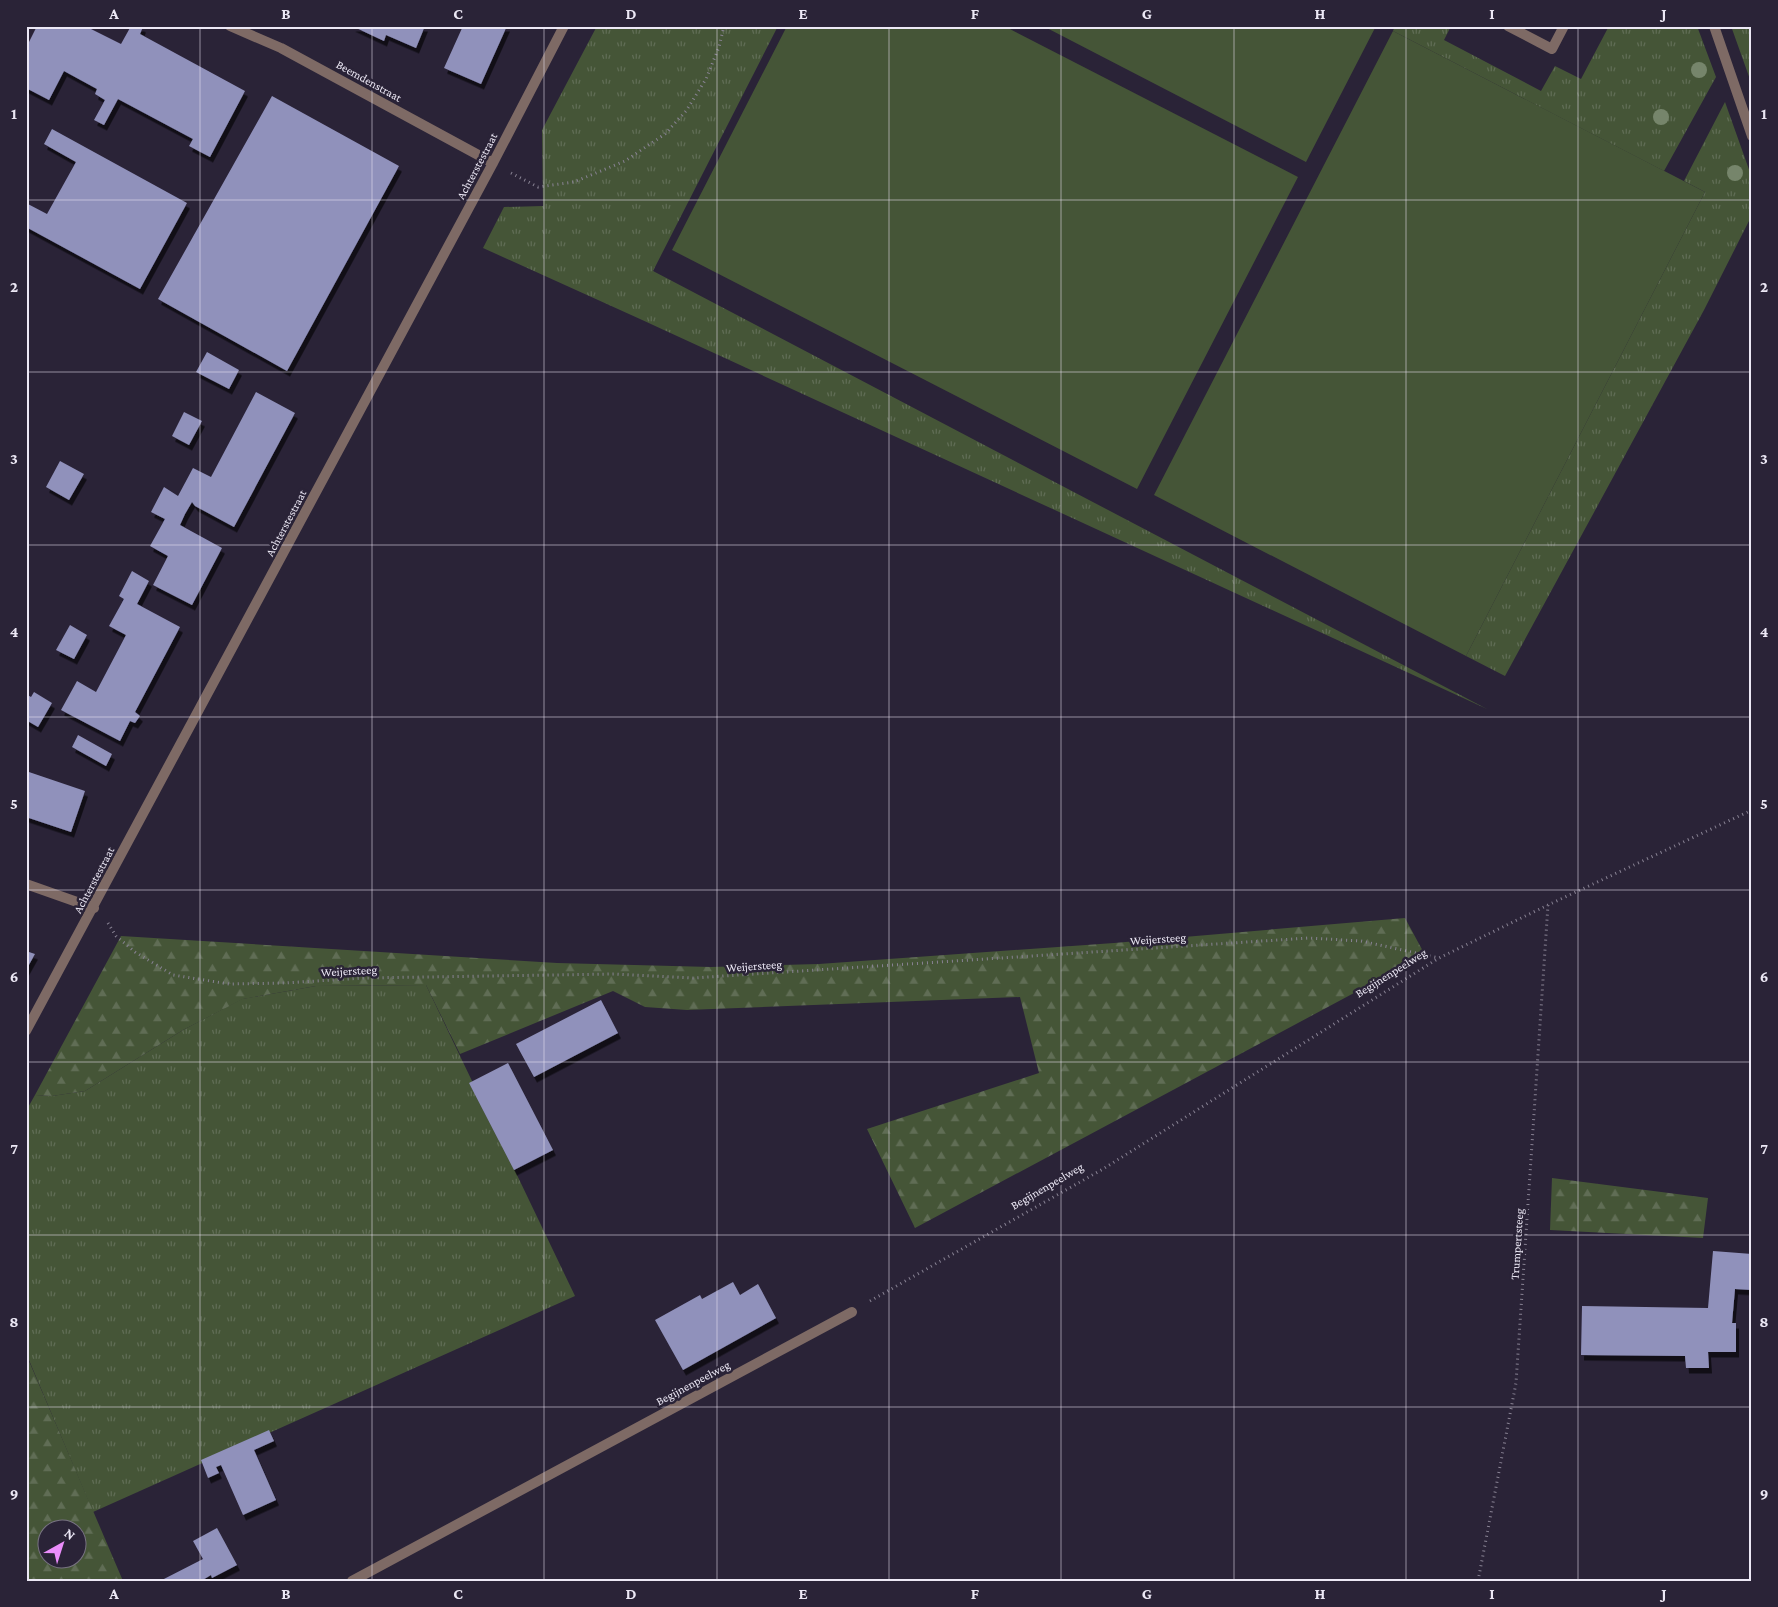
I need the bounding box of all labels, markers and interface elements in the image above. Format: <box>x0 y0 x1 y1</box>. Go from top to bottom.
text: A <box>108 5 119 22</box>
text: B <box>281 5 291 22</box>
text: C <box>453 5 463 22</box>
text: D <box>625 5 637 22</box>
text: E <box>798 5 808 22</box>
text: F <box>971 5 980 22</box>
text: G <box>1142 5 1152 22</box>
text: H <box>1315 5 1326 22</box>
text: I <box>1489 5 1495 22</box>
text: J <box>1659 5 1667 22</box>
street label: Beemdenstraat <box>334 57 405 105</box>
text: 1 <box>11 105 17 122</box>
text: 1 <box>1761 105 1767 122</box>
street label: Achterstestraat <box>454 129 501 202</box>
text: 2 <box>10 278 18 295</box>
text: 2 <box>1760 278 1768 295</box>
text: 3 <box>10 450 18 467</box>
text: 3 <box>1760 450 1768 467</box>
street label: Achterstestraat <box>263 486 310 559</box>
text: 4 <box>10 623 19 640</box>
text: 4 <box>1760 623 1769 640</box>
text: 5 <box>10 795 18 812</box>
text: 5 <box>1760 795 1768 812</box>
street label: Achterstestraat <box>71 843 118 916</box>
street label: Weijersteeg <box>1129 930 1187 948</box>
street label: Begijnenpeelweg <box>1353 945 1430 1001</box>
street label: Weijersteeg <box>725 957 783 975</box>
street label: Weijersteeg <box>321 963 378 979</box>
text: 6 <box>10 968 18 985</box>
text: 6 <box>1760 968 1768 985</box>
text: 7 <box>10 1140 18 1157</box>
text: 7 <box>1760 1140 1768 1157</box>
street label: Begijnenpeelweg <box>1008 1159 1086 1212</box>
street label: Trumpertsteeg <box>1508 1208 1526 1280</box>
text: 8 <box>9 1313 19 1330</box>
text: 8 <box>1759 1313 1769 1330</box>
street label: Begijnenpeelweg <box>654 1358 733 1408</box>
text: 9 <box>10 1485 18 1502</box>
text: 9 <box>1760 1485 1768 1502</box>
north arrow <box>38 1520 88 1570</box>
text: N <box>61 1525 79 1543</box>
text: A <box>108 1585 119 1602</box>
text: B <box>281 1585 291 1602</box>
text: C <box>453 1585 463 1602</box>
text: D <box>625 1585 637 1602</box>
text: E <box>798 1585 808 1602</box>
text: F <box>971 1585 980 1602</box>
text: G <box>1142 1585 1152 1602</box>
text: H <box>1315 1585 1326 1602</box>
text: I <box>1489 1585 1495 1602</box>
text: J <box>1659 1585 1667 1602</box>

